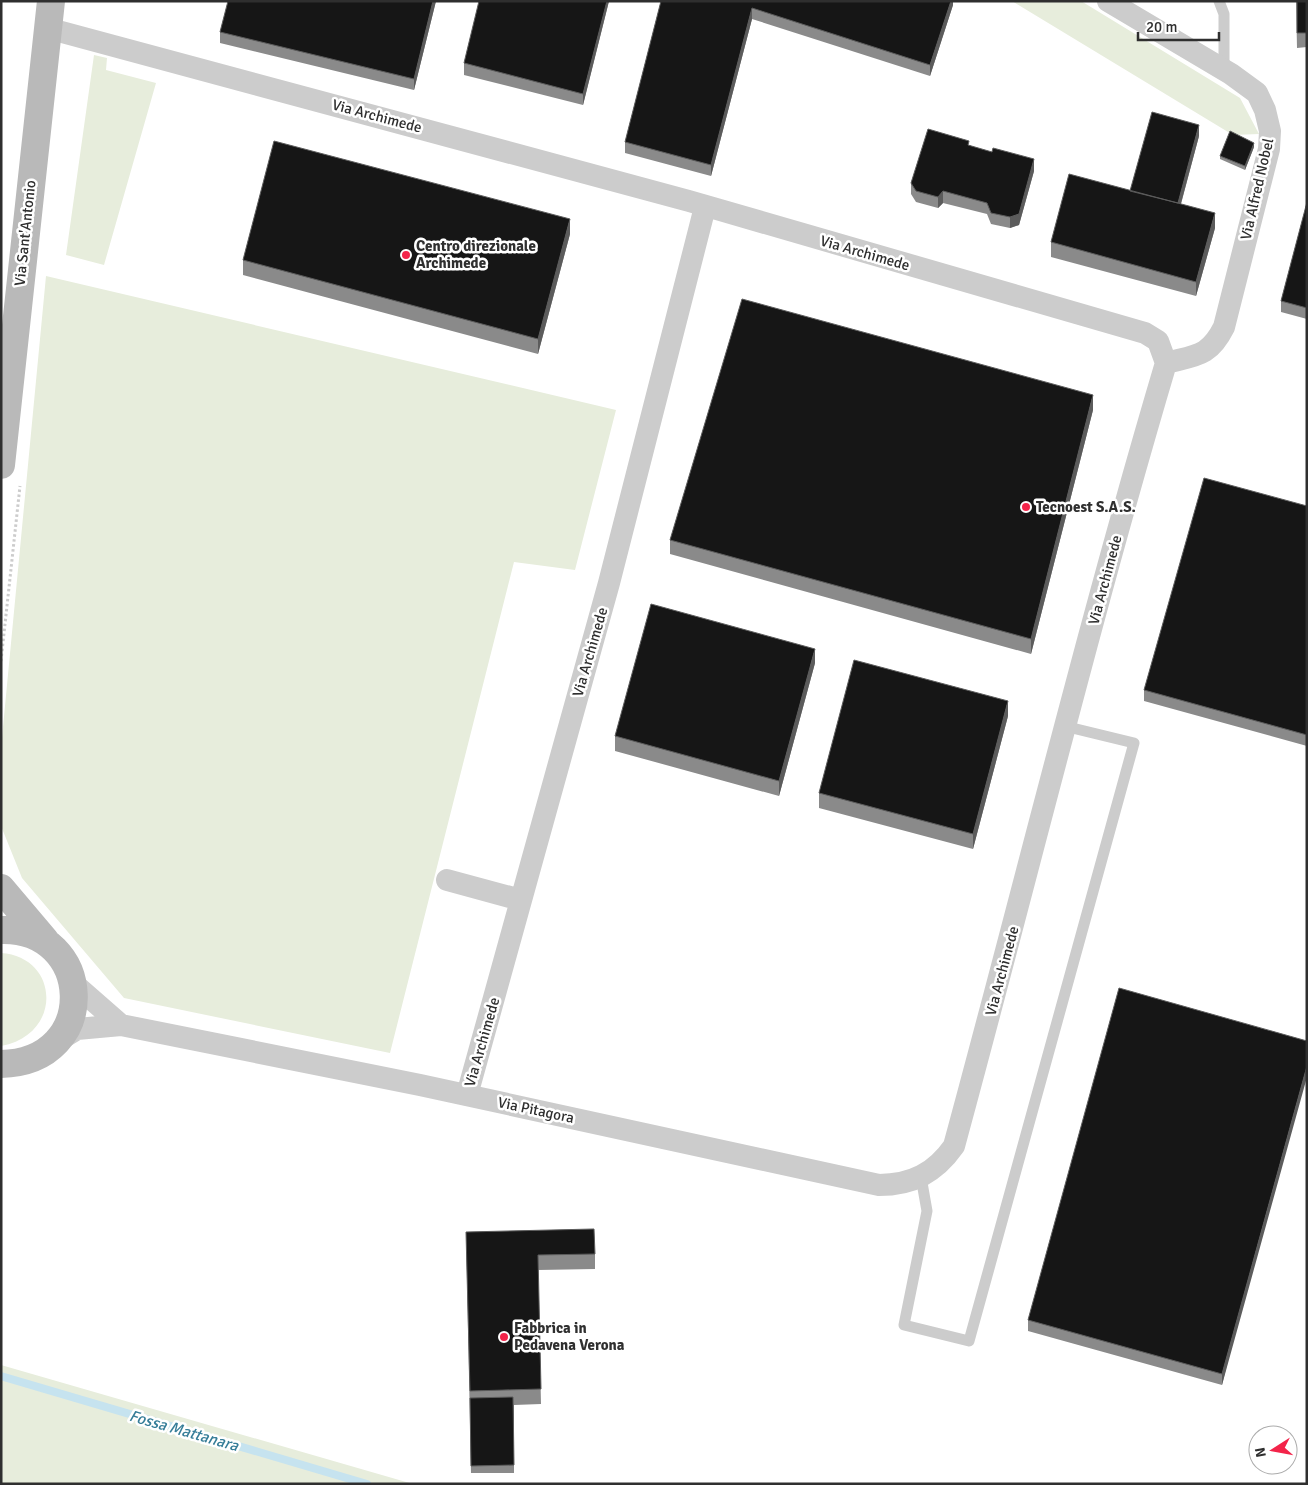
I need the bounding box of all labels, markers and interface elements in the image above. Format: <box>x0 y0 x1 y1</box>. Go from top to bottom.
scale bar <box>1138 10 1219 42</box>
text: 20 m <box>1146 18 1177 36</box>
street label: Via Archimede <box>330 95 424 137</box>
street label: Via Alfred Nobel <box>1237 136 1277 242</box>
street label: Via Sant'Antonio <box>10 179 40 287</box>
street label: Via Archimede <box>818 232 912 274</box>
place label: Centro direzionale Archimede <box>416 237 536 272</box>
marker: Centro direzionale Archimede <box>400 249 412 261</box>
place label: Tecnoest S.A.S. <box>1036 498 1136 516</box>
marker: Tecnoest S.A.S. <box>1020 501 1032 513</box>
street label: Via Archimede <box>1084 533 1126 627</box>
street label: Via Archimede <box>569 605 611 699</box>
street label: Via Archimede <box>981 924 1023 1018</box>
street label: Via Archimede <box>461 995 503 1089</box>
street label: Via Pitagora <box>496 1093 576 1127</box>
place label: Fabbrica in Pedavena Verona <box>514 1319 625 1354</box>
marker: Fabbrica in Pedavena Verona <box>498 1331 510 1343</box>
water label: Fossa Mattanara <box>127 1406 242 1456</box>
north arrow <box>1248 1425 1298 1475</box>
text: N <box>1251 1446 1270 1459</box>

